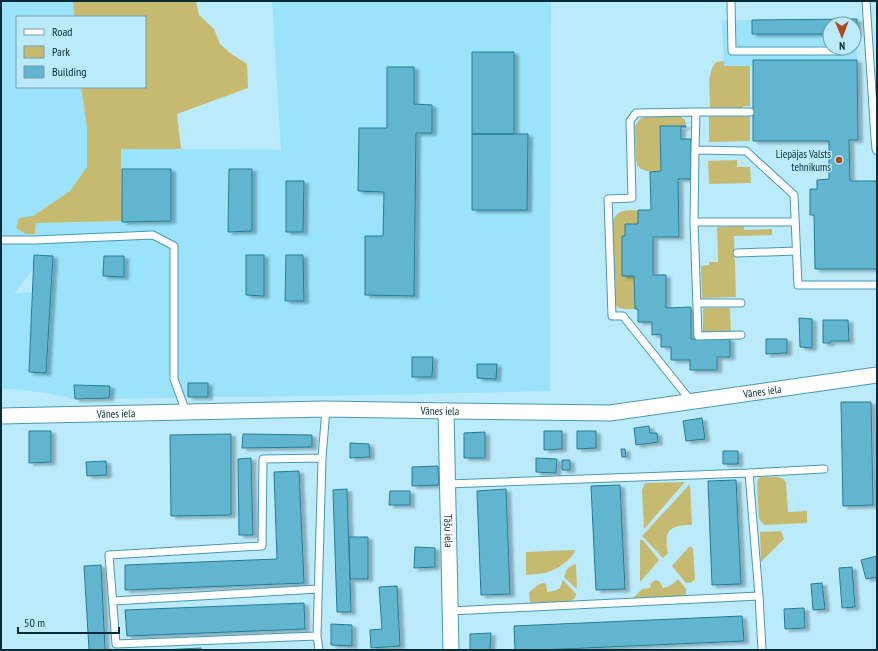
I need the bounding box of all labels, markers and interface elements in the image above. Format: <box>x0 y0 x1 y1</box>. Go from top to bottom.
legend <box>16 16 146 88</box>
north arrow <box>822 16 862 56</box>
text: Road <box>52 24 72 39</box>
text: N <box>839 39 845 53</box>
text: Park <box>52 44 70 59</box>
text: Building <box>52 64 87 79</box>
place label: Liepājas Valsts tehnikums <box>776 147 831 174</box>
marker: Liepājas Valsts tehnikums <box>834 155 844 165</box>
street label: Vānes iela <box>741 382 782 401</box>
street label: Vānes iela <box>420 403 459 418</box>
street label: Vānes iela <box>96 406 135 421</box>
street label: Tāšu iela <box>441 514 456 548</box>
scale bar <box>18 609 119 635</box>
text: 50 m <box>24 615 45 630</box>

